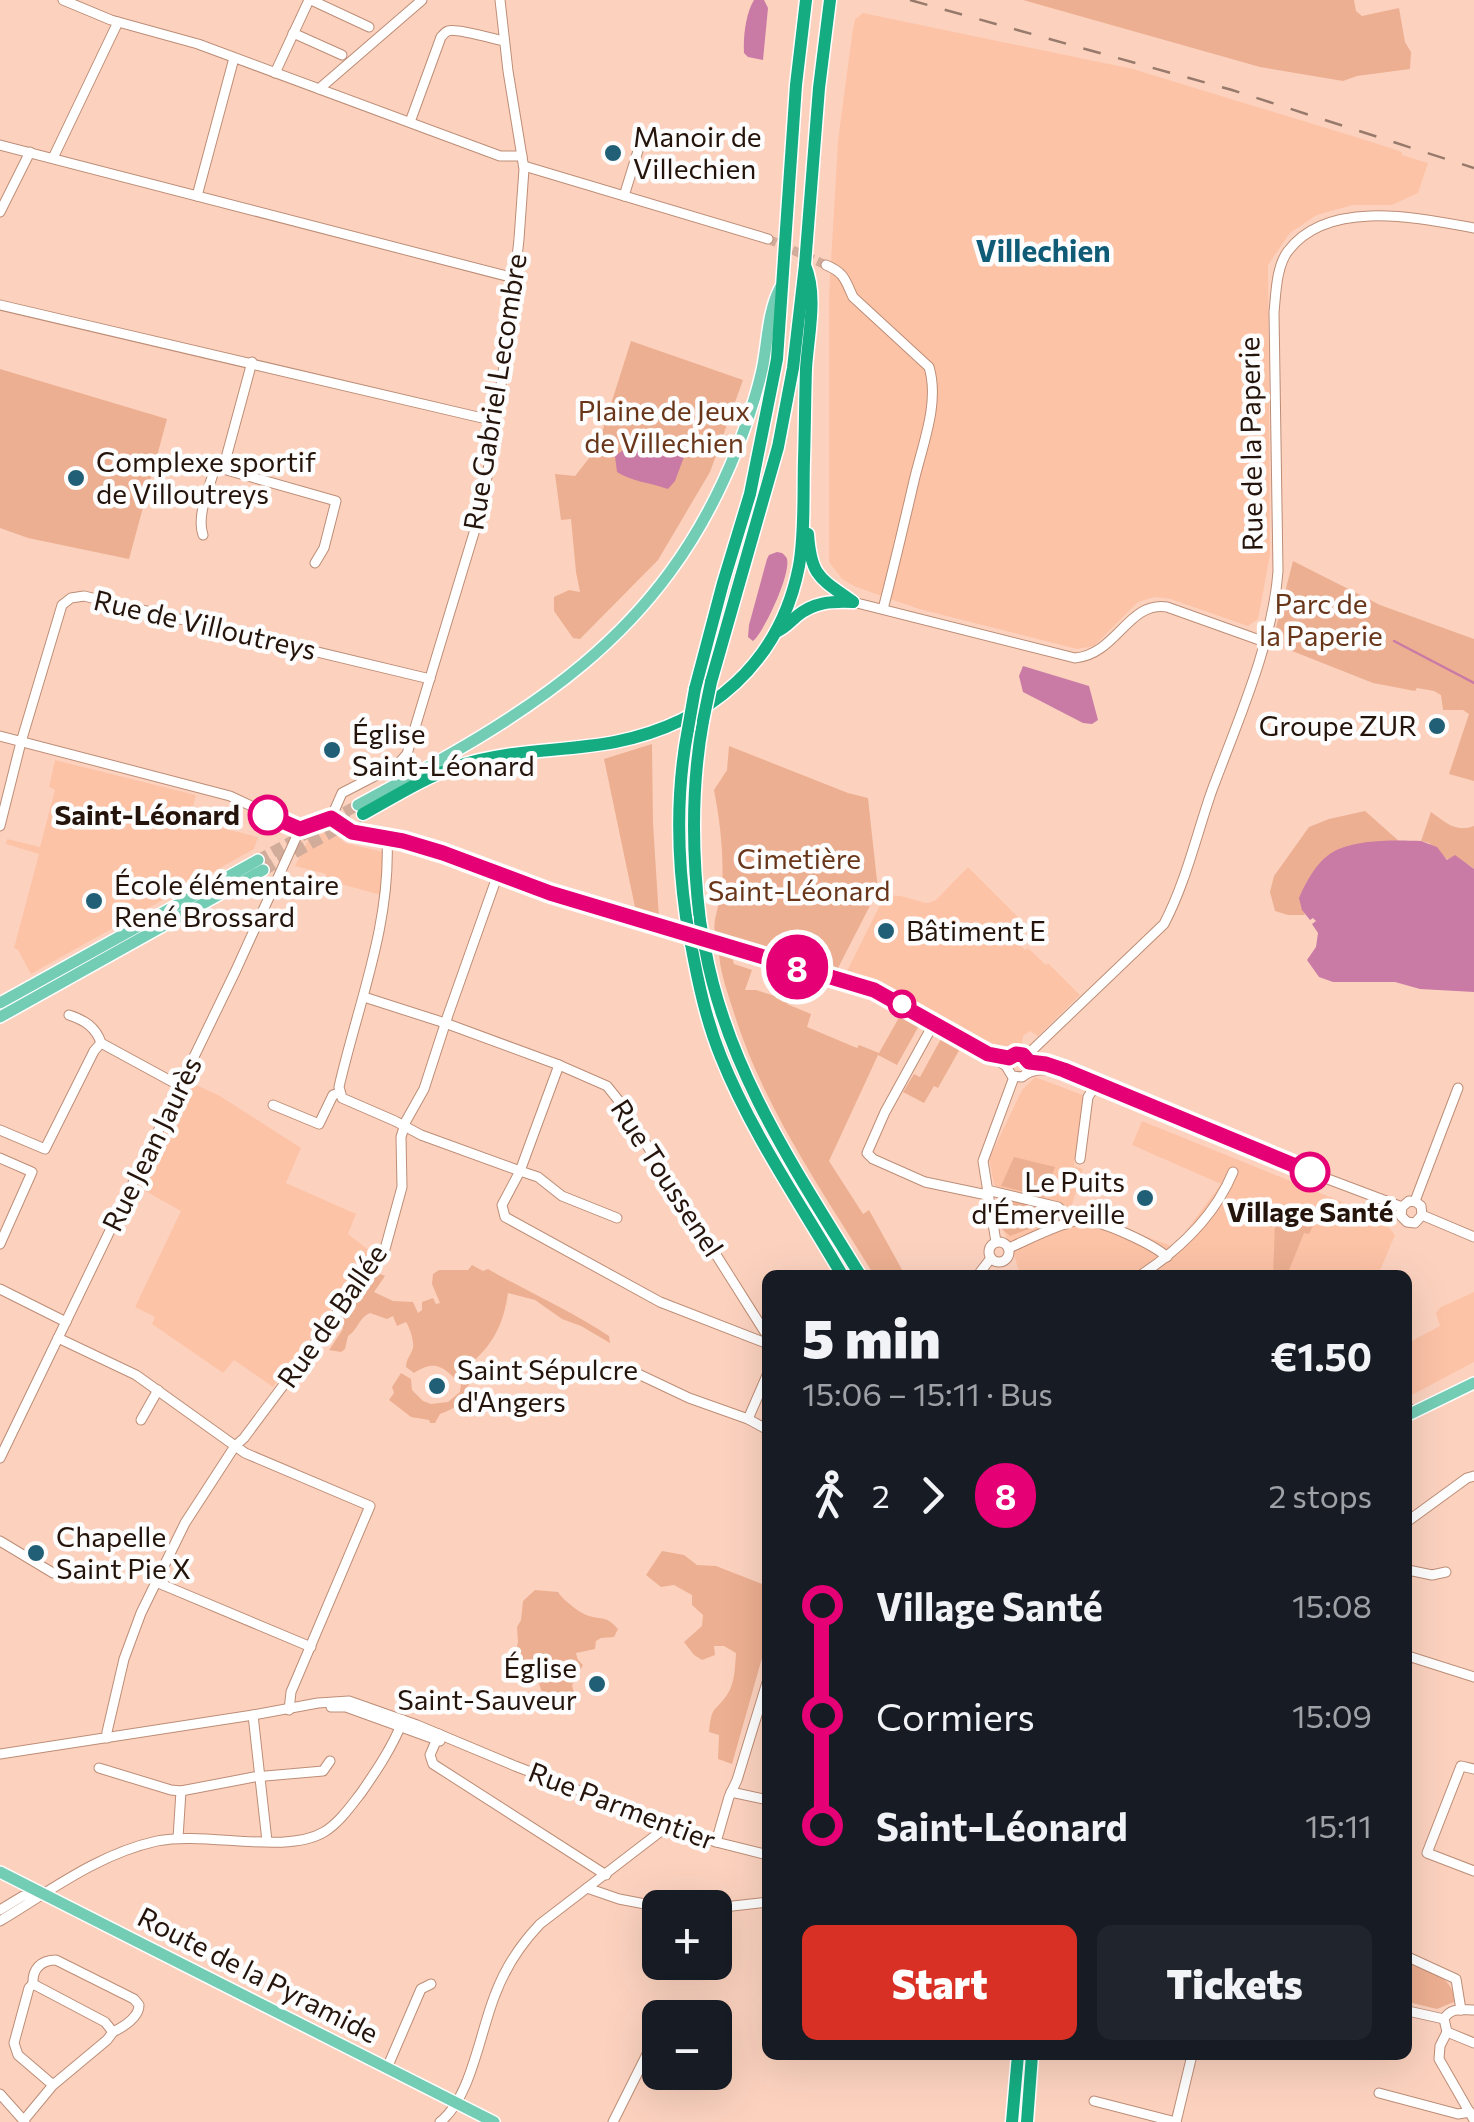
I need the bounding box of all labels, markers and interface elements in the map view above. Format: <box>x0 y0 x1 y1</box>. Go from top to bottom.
place label: Manoir de Villechien <box>633 119 762 185</box>
marker: Manoir de Villechien <box>602 142 624 164</box>
district label: Villechien <box>975 231 1111 268</box>
street label: Rue Gabriel Lecombre <box>455 251 533 533</box>
street label: Rue de la Paperie <box>1231 336 1269 552</box>
park label: Plaine de Jeux de Villechien <box>578 393 750 459</box>
place label: Complexe sportif de Villoutreys <box>96 444 316 510</box>
marker: Complexe sportif de Villoutreys <box>65 467 87 489</box>
street label: Rue de Villoutreys <box>91 582 320 666</box>
park label: Parc de la Paperie <box>1259 586 1383 652</box>
place label: Groupe ZUR <box>1259 708 1417 742</box>
marker: Groupe ZUR <box>1426 715 1448 737</box>
place label: Église Saint-Léonard <box>352 716 535 782</box>
marker: Église Saint-Léonard <box>321 739 343 761</box>
marker: Saint-Léonard <box>249 796 287 834</box>
place label: Saint-Léonard <box>54 797 240 831</box>
park label: Cimetière Saint-Léonard <box>708 841 890 907</box>
place label: École élémentaire René Brossard <box>114 867 339 933</box>
marker: École élémentaire René Brossard <box>83 890 105 912</box>
place label: Bâtiment E <box>906 913 1046 947</box>
marker: Bâtiment E <box>875 920 897 942</box>
line badge: 8 <box>764 934 830 1000</box>
text: 8 <box>786 946 808 989</box>
unlabelled marker <box>889 991 915 1017</box>
street label: Rue Jean Jaurès <box>94 1051 208 1236</box>
street label: Rue Toussenel <box>604 1092 731 1262</box>
marker: Village Santé <box>1291 1153 1329 1191</box>
place label: Le Puits d'Émerveille <box>971 1164 1125 1230</box>
marker: Le Puits d'Émerveille <box>1134 1187 1156 1209</box>
place label: Village Santé <box>1226 1194 1394 1228</box>
street label: Rue de Ballée <box>269 1237 393 1394</box>
text: 5 min <box>802 1302 941 1369</box>
text: €1.50 <box>1271 1332 1372 1379</box>
place label: Saint Sépulcre d'Angers <box>457 1352 638 1418</box>
text: 15:06 – 15:11 · Bus <box>802 1373 1053 1413</box>
marker: Saint Sépulcre d'Angers <box>426 1375 448 1397</box>
icon: walk <box>802 1468 857 1523</box>
icon: forward <box>905 1468 960 1523</box>
text: 8 <box>995 1474 1016 1517</box>
text: 2 <box>872 1475 890 1515</box>
text: 2 stops <box>1268 1475 1372 1515</box>
place label: Chapelle Saint Pie X <box>56 1519 191 1585</box>
marker: Chapelle Saint Pie X <box>25 1542 47 1564</box>
text: Village Santé <box>876 1582 1103 1629</box>
text: 15:08 <box>1292 1585 1372 1625</box>
place label: Église Saint-Sauveur <box>397 1650 577 1716</box>
marker: Église Saint-Sauveur <box>586 1673 608 1695</box>
text: Cormiers <box>876 1692 1035 1739</box>
text: 15:09 <box>1292 1695 1372 1735</box>
street label: Rue Parmentier <box>524 1754 721 1856</box>
text: Saint-Léonard <box>876 1802 1128 1849</box>
text: 15:11 <box>1305 1805 1372 1845</box>
map controls <box>642 1890 732 2090</box>
button: + <box>642 1890 732 1980</box>
street label: Route de la Pyramide <box>133 1899 384 2049</box>
button: Start <box>802 1925 1077 2040</box>
button: Tickets <box>1097 1925 1372 2040</box>
button: − <box>642 2000 732 2090</box>

